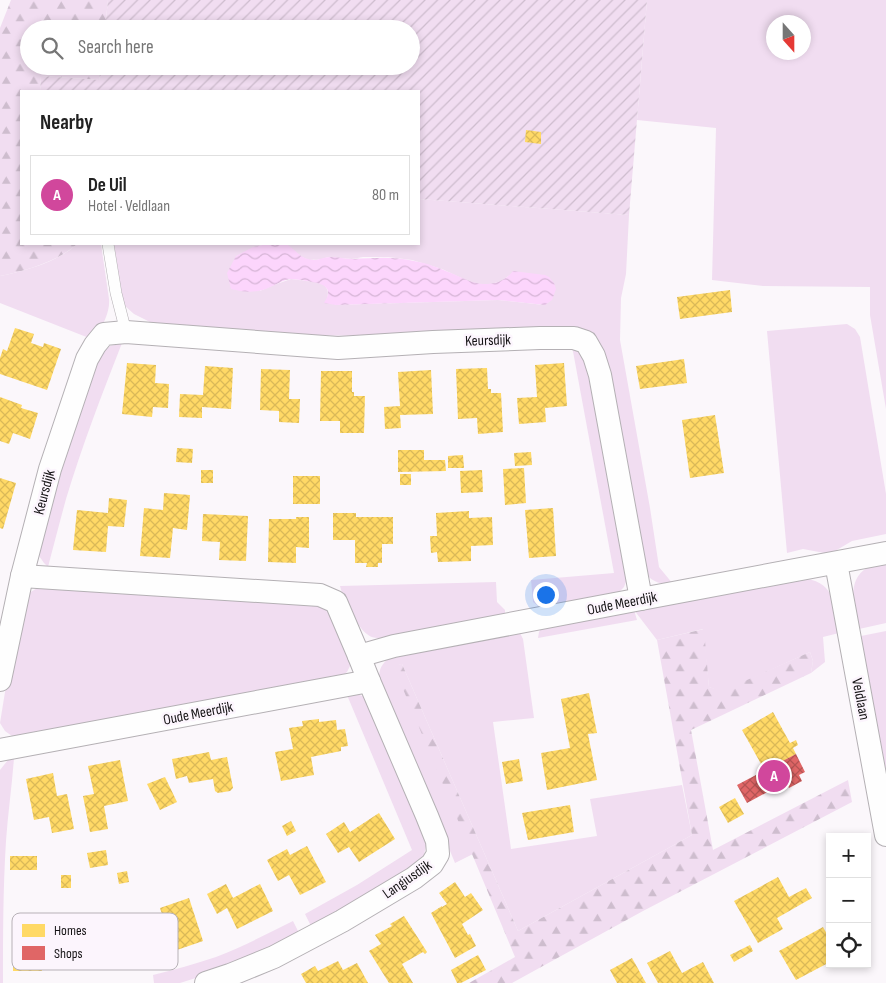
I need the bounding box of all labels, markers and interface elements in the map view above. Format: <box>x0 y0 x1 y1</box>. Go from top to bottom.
north arrow <box>766 15 811 60</box>
search box <box>20 20 420 75</box>
icon: search <box>38 34 66 62</box>
text: Search here <box>78 36 154 59</box>
text: Nearby <box>40 110 93 135</box>
text: De Uil <box>88 174 127 197</box>
text: A <box>53 186 61 205</box>
text: 80 m <box>372 186 399 205</box>
text: Hotel · Veldlaan <box>88 197 170 216</box>
street label: Keursdijk <box>465 330 511 351</box>
street label: Keursdijk <box>29 467 60 517</box>
your location <box>533 582 559 608</box>
street label: Oude Meerdijk <box>586 587 659 620</box>
street label: Veldlaan <box>847 677 874 722</box>
street label: Oude Meerdijk <box>162 697 235 730</box>
pin: A <box>758 757 790 795</box>
map controls <box>826 833 871 968</box>
button: + <box>826 833 871 878</box>
street label: Langiusdijk <box>379 856 436 903</box>
button: − <box>826 878 871 923</box>
legend <box>12 913 178 970</box>
text: Homes <box>54 922 87 939</box>
button: locate <box>826 923 871 968</box>
text: Shops <box>54 945 83 962</box>

